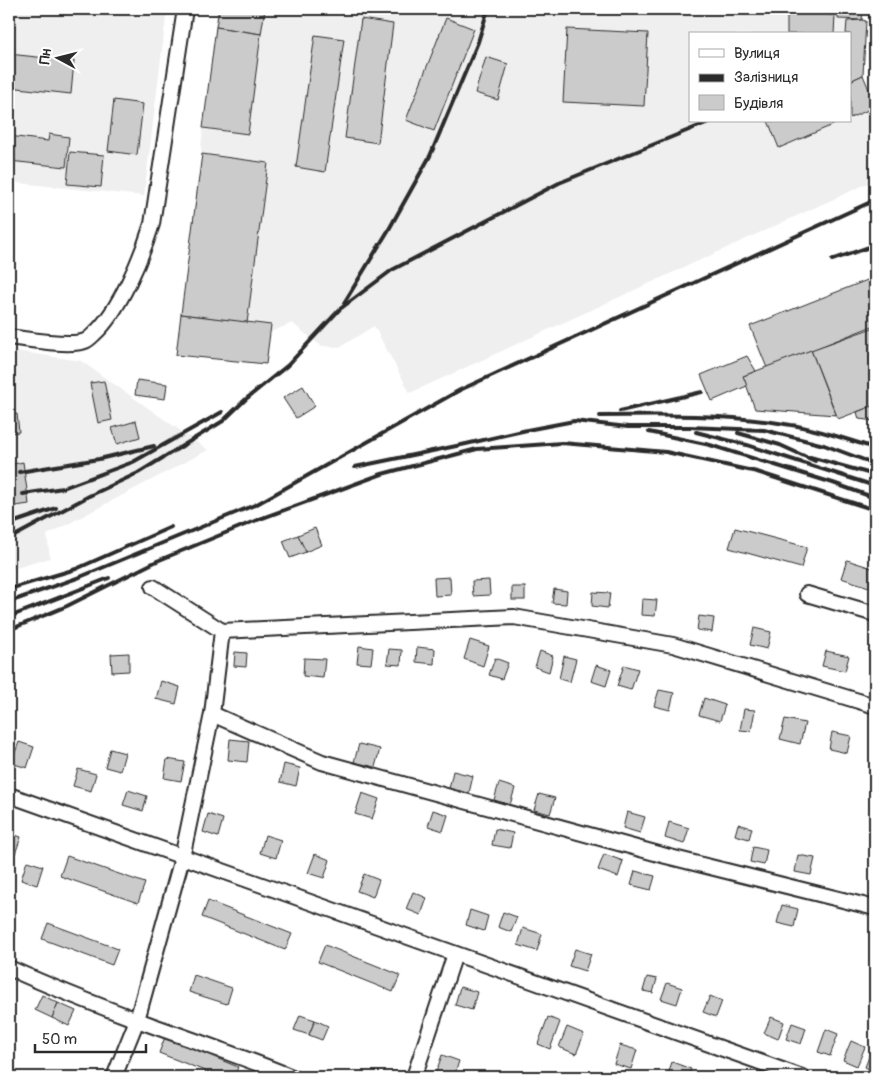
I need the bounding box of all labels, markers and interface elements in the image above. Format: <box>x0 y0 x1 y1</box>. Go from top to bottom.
north arrow <box>32 32 82 82</box>
legend <box>689 32 852 122</box>
text: Вулиця <box>734 44 780 63</box>
text: Пн <box>36 48 55 65</box>
text: Залізниця <box>734 68 798 87</box>
text: Будівля <box>734 94 783 113</box>
scale bar <box>35 1021 146 1053</box>
text: 50 m <box>42 1030 77 1049</box>

